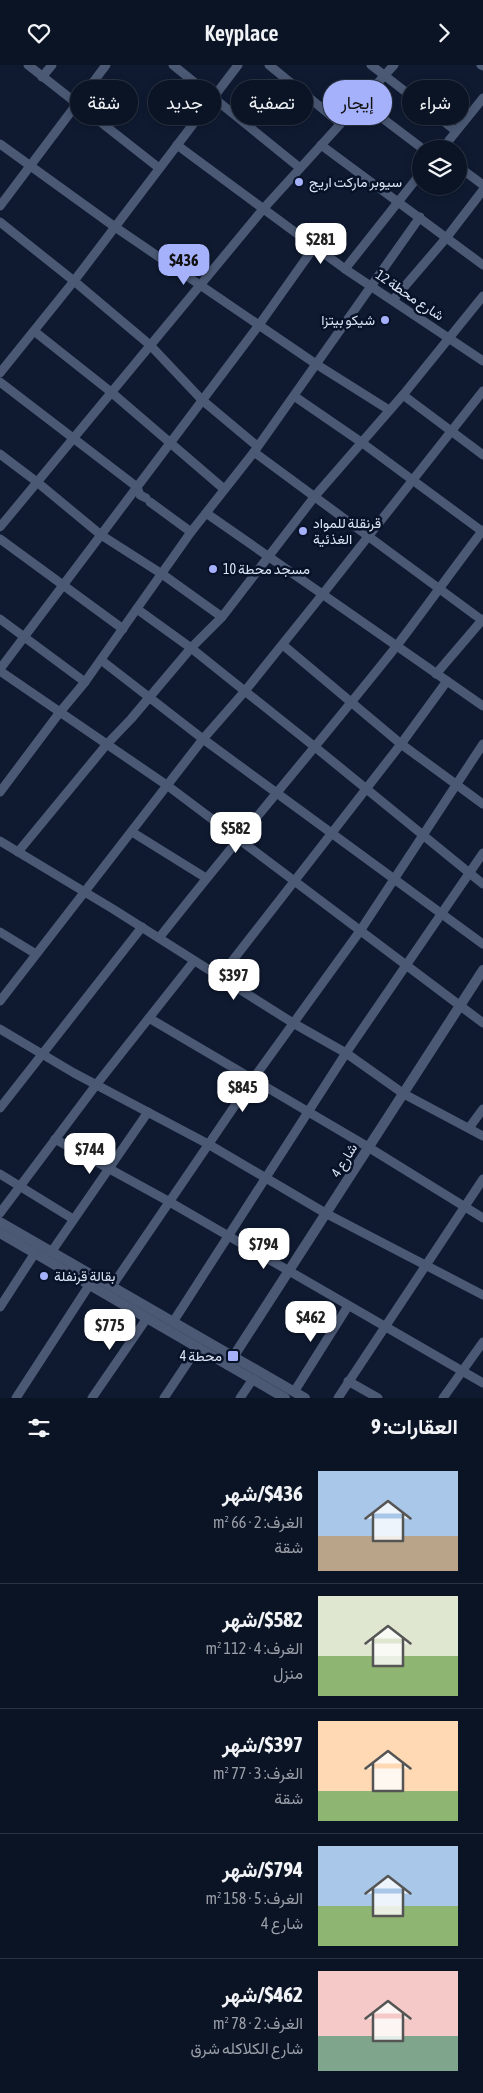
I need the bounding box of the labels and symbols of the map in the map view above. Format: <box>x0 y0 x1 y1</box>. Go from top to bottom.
place label: سيوبر ماركت اريج <box>309 174 402 193</box>
marker: سيوبر ماركت اريج <box>293 176 305 188</box>
pin: $281 <box>291 223 351 265</box>
pin: $436 <box>154 243 214 286</box>
street label: شارع محطة 12 <box>371 266 447 326</box>
place label: شيكو بيتزا <box>321 312 375 329</box>
marker: شيكو بيتزا <box>379 314 391 326</box>
place label: قرنقلة للمواد الغذئية <box>313 515 381 547</box>
marker: قرنقلة للمواد الغذئية <box>297 525 309 537</box>
place label: مسجد محطة 10 <box>223 561 310 578</box>
marker: مسجد محطة 10 <box>207 563 219 575</box>
pin: $582 <box>206 811 266 854</box>
pin: $397 <box>204 959 264 1001</box>
pin: $845 <box>213 1071 273 1113</box>
pin: $744 <box>60 1133 120 1175</box>
street label: شارع 4 <box>327 1140 363 1181</box>
pin: $794 <box>234 1227 294 1270</box>
place label: بقالة قرنفلة <box>54 1268 116 1285</box>
marker: بقالة قرنفلة <box>38 1270 50 1282</box>
pin: $462 <box>281 1301 341 1343</box>
pin: $775 <box>80 1309 140 1351</box>
place label: محطة 4 <box>180 1348 222 1364</box>
marker: محطة 4 <box>226 1349 240 1363</box>

